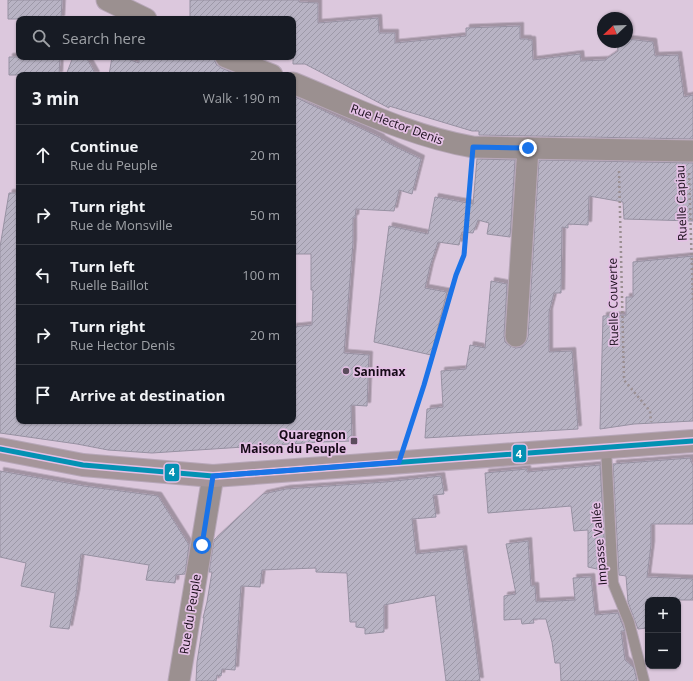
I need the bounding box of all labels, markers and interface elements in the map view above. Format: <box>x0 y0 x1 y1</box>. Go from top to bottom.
north arrow <box>597 12 633 48</box>
search box <box>16 16 296 60</box>
icon: search <box>30 27 52 49</box>
text: Search here <box>62 28 146 48</box>
text: 3 min <box>32 87 79 110</box>
text: Walk · 190 m <box>203 89 280 107</box>
street label: Rue Hector Denis <box>349 99 446 149</box>
text: Continue <box>70 136 138 156</box>
route end <box>519 139 537 157</box>
icon: ahead <box>32 144 54 166</box>
text: 20 m <box>250 146 280 164</box>
text: Rue du Peuple <box>70 156 158 174</box>
street label: Ruelle Capiau <box>671 165 691 241</box>
text: Turn right <box>70 196 145 216</box>
icon: right <box>32 204 54 226</box>
text: 50 m <box>250 206 280 224</box>
text: Rue de Monsville <box>70 216 173 234</box>
text: Turn left <box>70 256 135 276</box>
street label: Ruelle Couverte <box>604 257 622 346</box>
icon: left <box>32 264 54 286</box>
text: 100 m <box>242 266 280 284</box>
text: Ruelle Baillot <box>70 276 148 294</box>
text: Turn right <box>70 316 145 336</box>
icon: right <box>32 324 54 346</box>
text: 20 m <box>250 326 280 344</box>
text: Rue Hector Denis <box>70 336 175 354</box>
place label: Sanimax <box>354 363 405 380</box>
marker: Sanimax <box>341 366 351 376</box>
icon: arrive <box>32 384 54 406</box>
text: Arrive at destination <box>70 385 225 405</box>
place label: Quaregnon Maison du Peuple <box>240 426 346 457</box>
marker: Quaregnon Maison du Peuple <box>349 436 359 446</box>
line badge: 4 <box>512 444 527 463</box>
text: 4 <box>516 446 523 461</box>
line badge: 4 <box>164 463 180 482</box>
text: 4 <box>169 464 176 479</box>
street label: Impasse Vallée <box>587 502 611 586</box>
route start <box>193 536 211 554</box>
street label: Rue du Peuple <box>175 572 205 655</box>
map controls <box>645 597 681 669</box>
button: + <box>645 597 681 633</box>
button: − <box>645 633 681 669</box>

